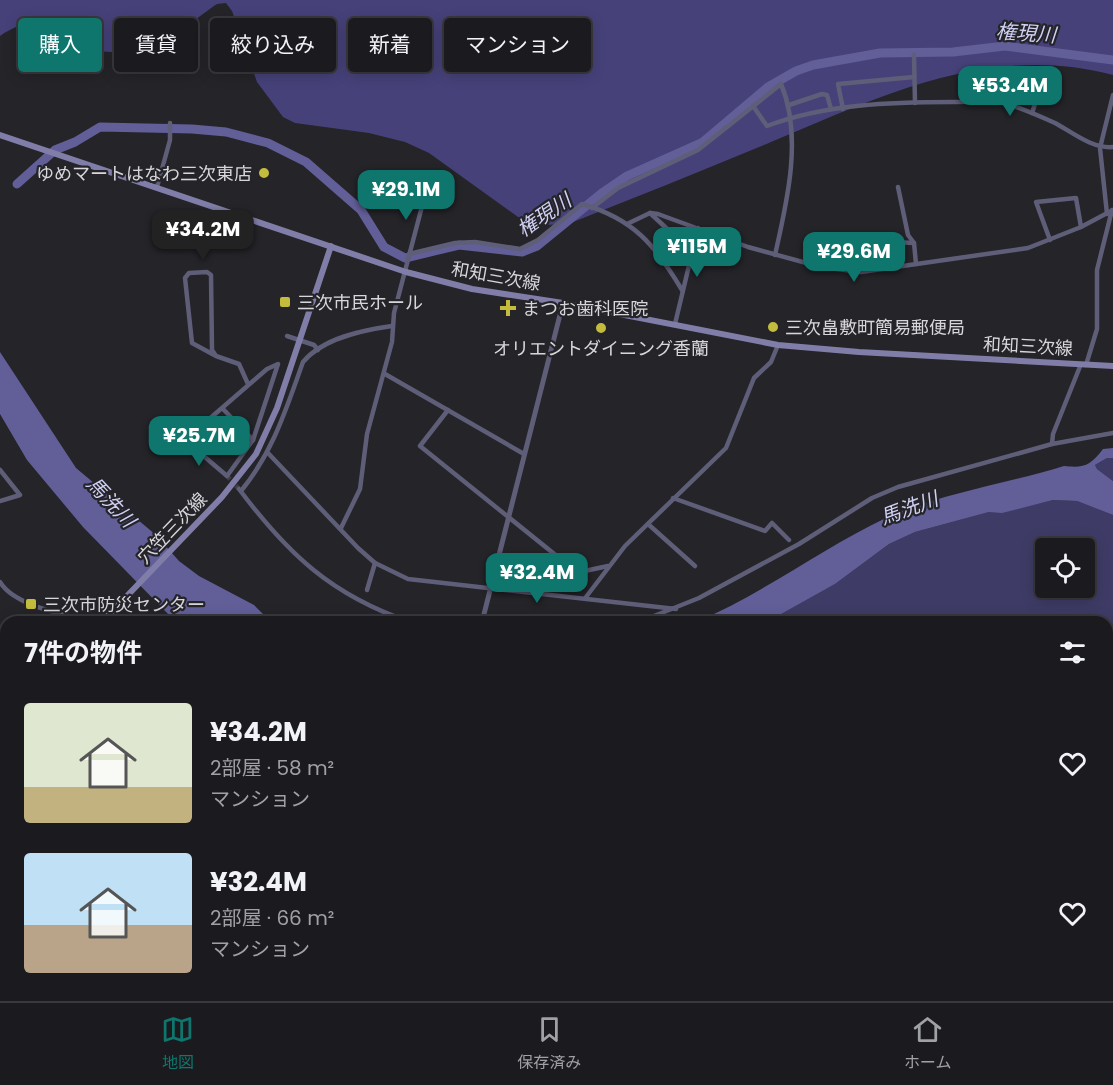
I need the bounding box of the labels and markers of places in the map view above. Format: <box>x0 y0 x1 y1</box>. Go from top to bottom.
pin: ¥53.4M <box>961 66 1059 117</box>
place label: ゆめマートはなわ三次東店 <box>36 161 252 186</box>
marker: ゆめマートはなわ三次東店 <box>257 166 271 180</box>
pin: ¥29.1M <box>357 170 455 221</box>
pin: ¥34.2M <box>154 210 252 261</box>
pin: ¥115M <box>655 227 739 278</box>
pin: ¥29.6M <box>805 232 903 283</box>
place label: 三次市民ホール <box>297 290 423 315</box>
marker: 三次市民ホール <box>278 295 292 309</box>
place label: まつお歯科医院 <box>522 296 648 321</box>
marker: まつお歯科医院 <box>499 299 517 317</box>
place label: 三次畠敷町簡易郵便局 <box>785 315 965 340</box>
marker: 三次畠敷町簡易郵便局 <box>766 320 780 334</box>
marker: オリエントダイニング香蘭 <box>594 321 608 335</box>
place label: オリエントダイニング香蘭 <box>493 336 709 361</box>
pin: ¥25.7M <box>150 416 248 467</box>
pin: ¥32.4M <box>488 553 586 604</box>
place label: 三次市防災センター <box>43 592 205 617</box>
marker: 三次市防災センター <box>24 597 38 611</box>

